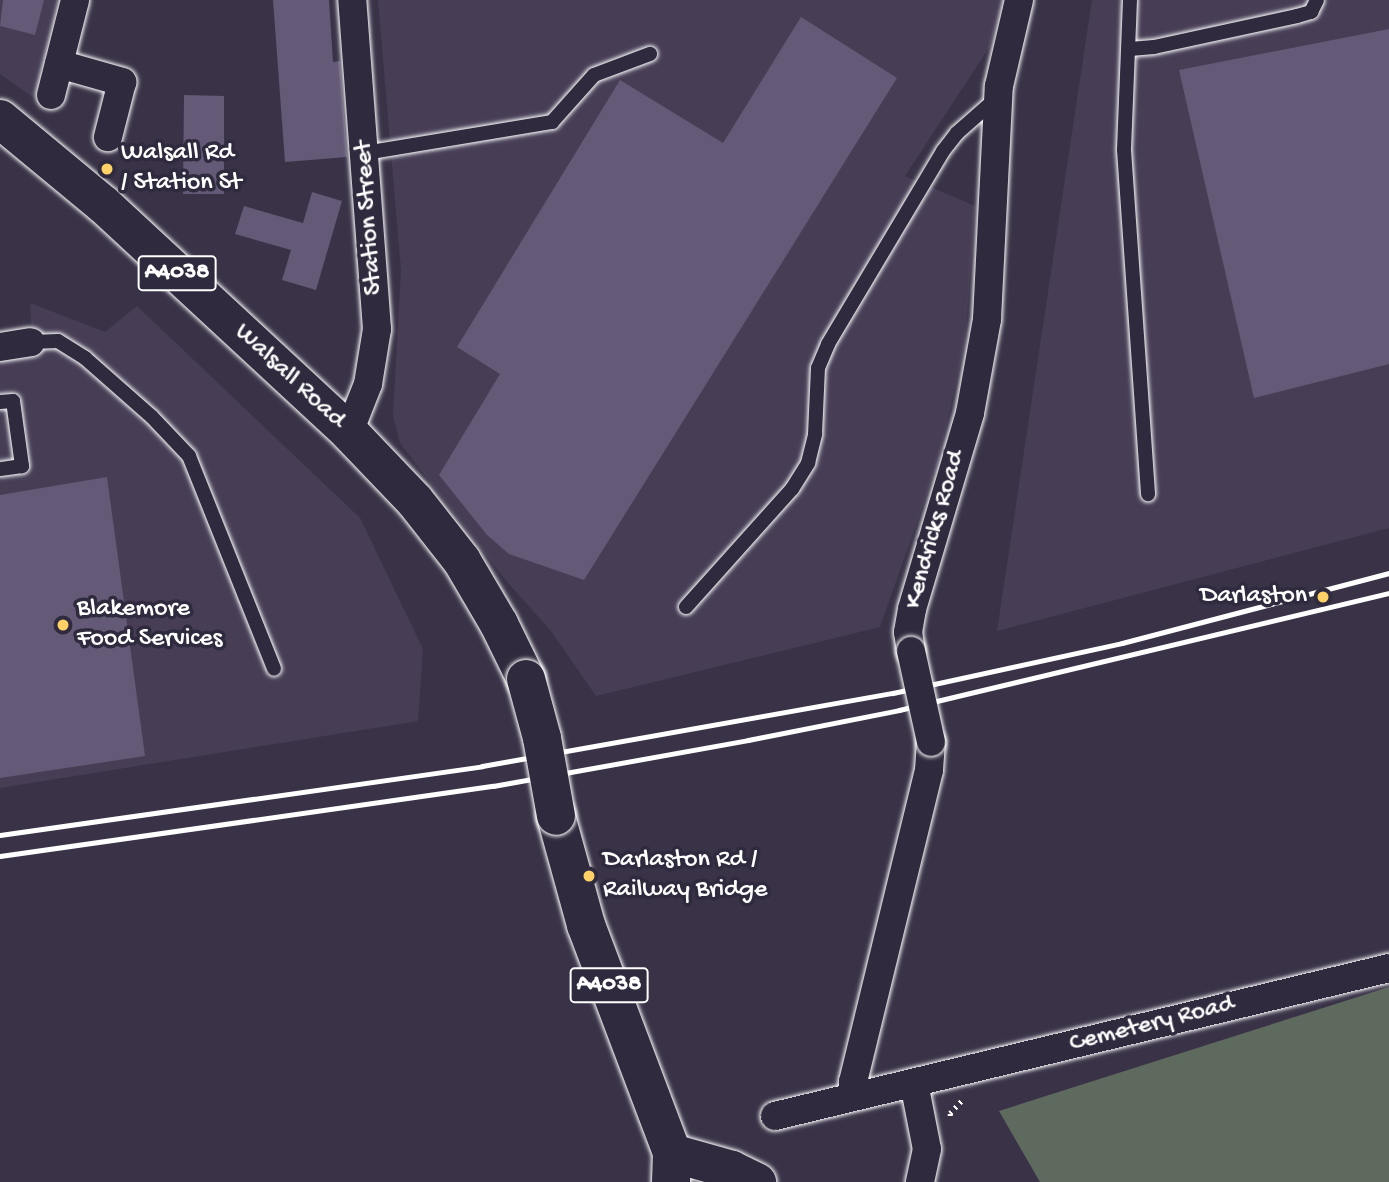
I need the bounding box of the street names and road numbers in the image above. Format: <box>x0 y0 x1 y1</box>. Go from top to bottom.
street label: Station Street <box>349 140 391 296</box>
road number: A4038 <box>137 252 217 294</box>
street label: Walsall Road <box>227 318 351 436</box>
street label: Kendricks Road <box>899 447 973 613</box>
road number: A4038 <box>569 965 649 1006</box>
street label: Cemetery Road <box>1067 989 1237 1061</box>

